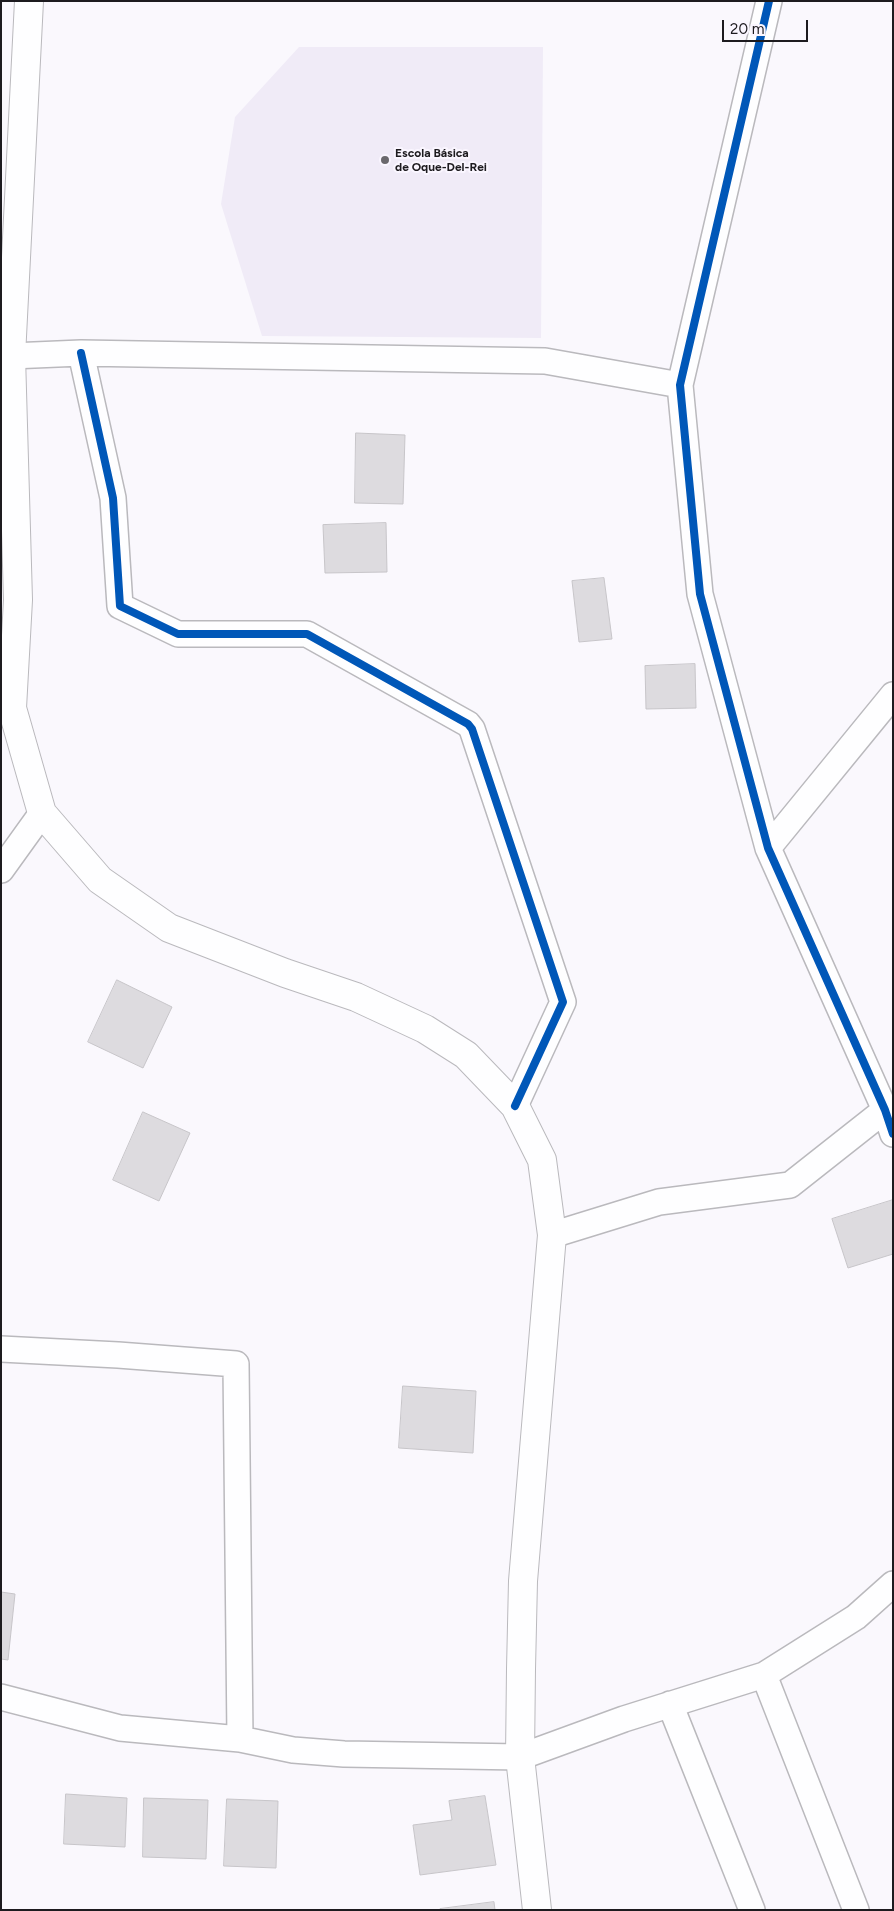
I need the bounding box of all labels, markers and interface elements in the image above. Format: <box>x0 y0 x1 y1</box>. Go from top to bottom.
scale bar <box>724 10 810 42</box>
text: 20 m <box>730 20 764 38</box>
place label: Escola Básica de Oque-Del-Rei <box>395 146 487 174</box>
marker: Escola Básica de Oque-Del-Rei <box>379 154 391 166</box>

